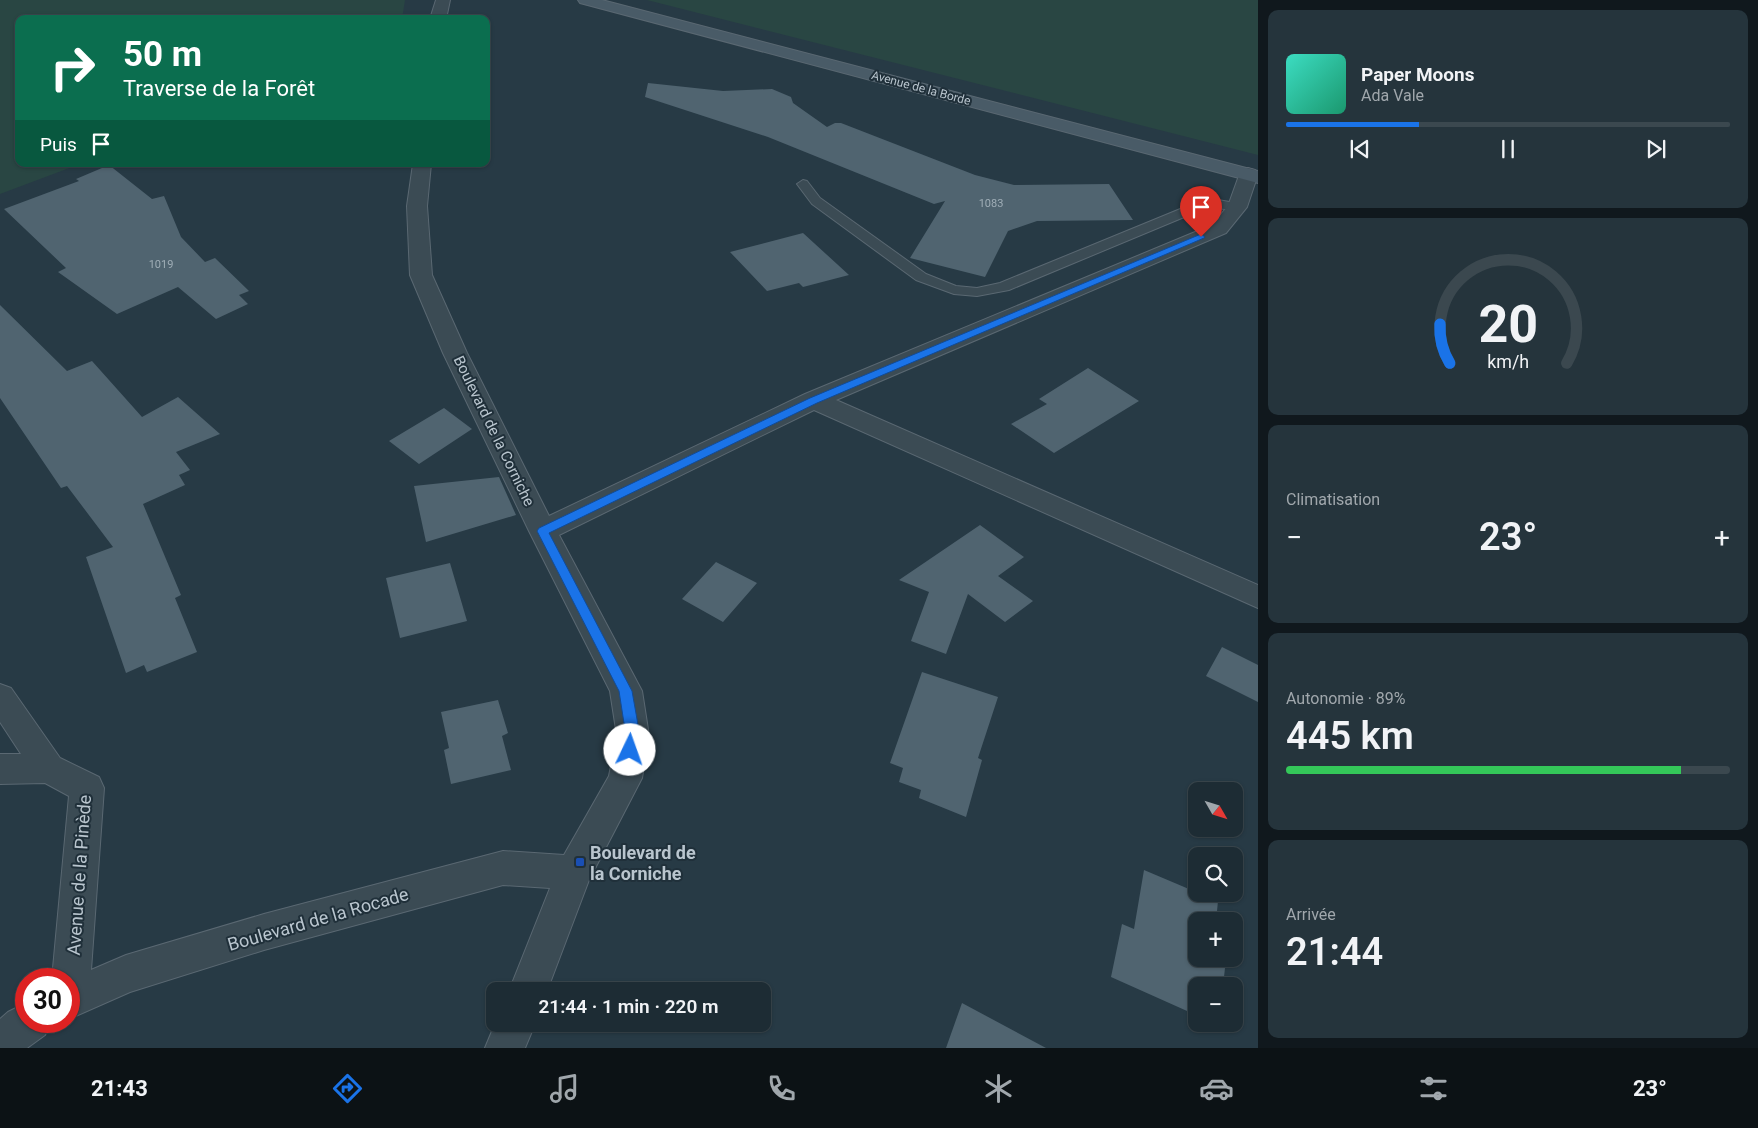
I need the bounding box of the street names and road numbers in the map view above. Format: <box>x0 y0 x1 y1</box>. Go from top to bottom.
street label: Avenue de la Borde <box>870 68 972 108</box>
street label: Boulevard de la Corniche <box>450 353 538 509</box>
street label: Avenue de la Pinède <box>63 794 95 956</box>
street label: Boulevard de la Rocade <box>225 883 411 955</box>

